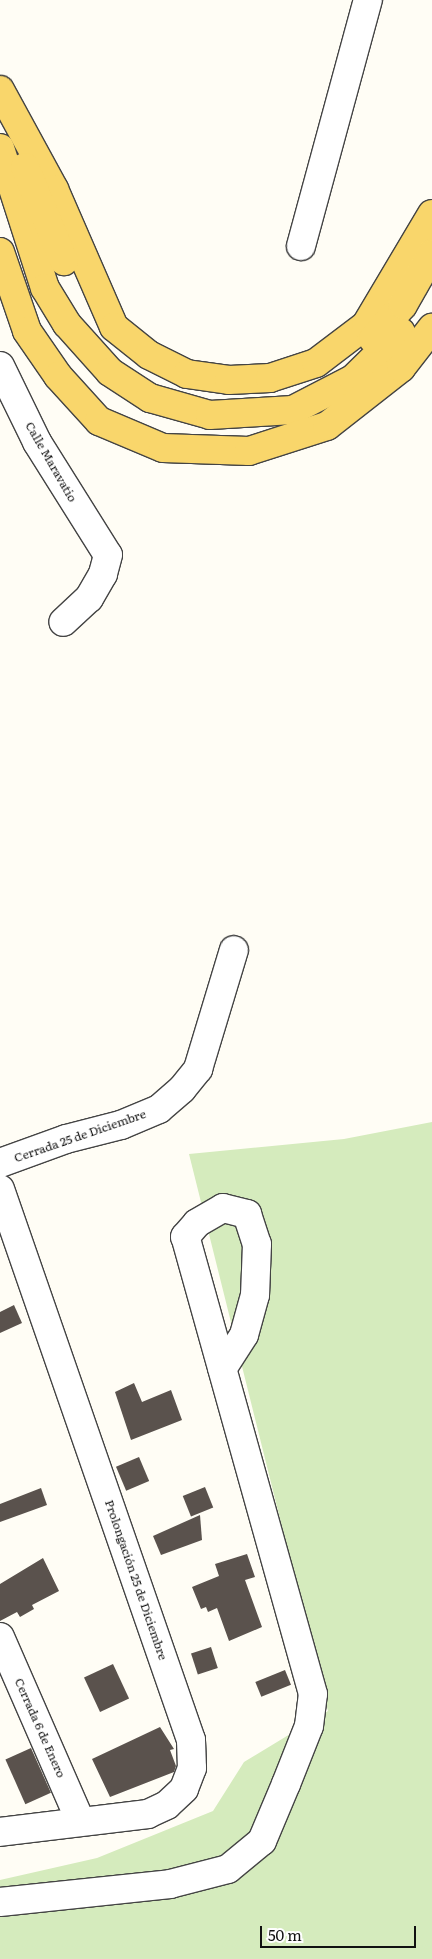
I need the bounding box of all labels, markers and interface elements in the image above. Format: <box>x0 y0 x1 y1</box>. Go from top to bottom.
street label: Calle Maravatio <box>22 419 80 505</box>
street label: Cerrada 25 de Diciembre <box>12 1107 148 1165</box>
street label: Prolongación 25 de Diciembre <box>102 1498 170 1662</box>
street label: Cerrada 6 de Enero <box>12 1676 68 1780</box>
scale bar <box>262 1916 418 1948</box>
text: 50 m <box>268 1923 302 1946</box>

